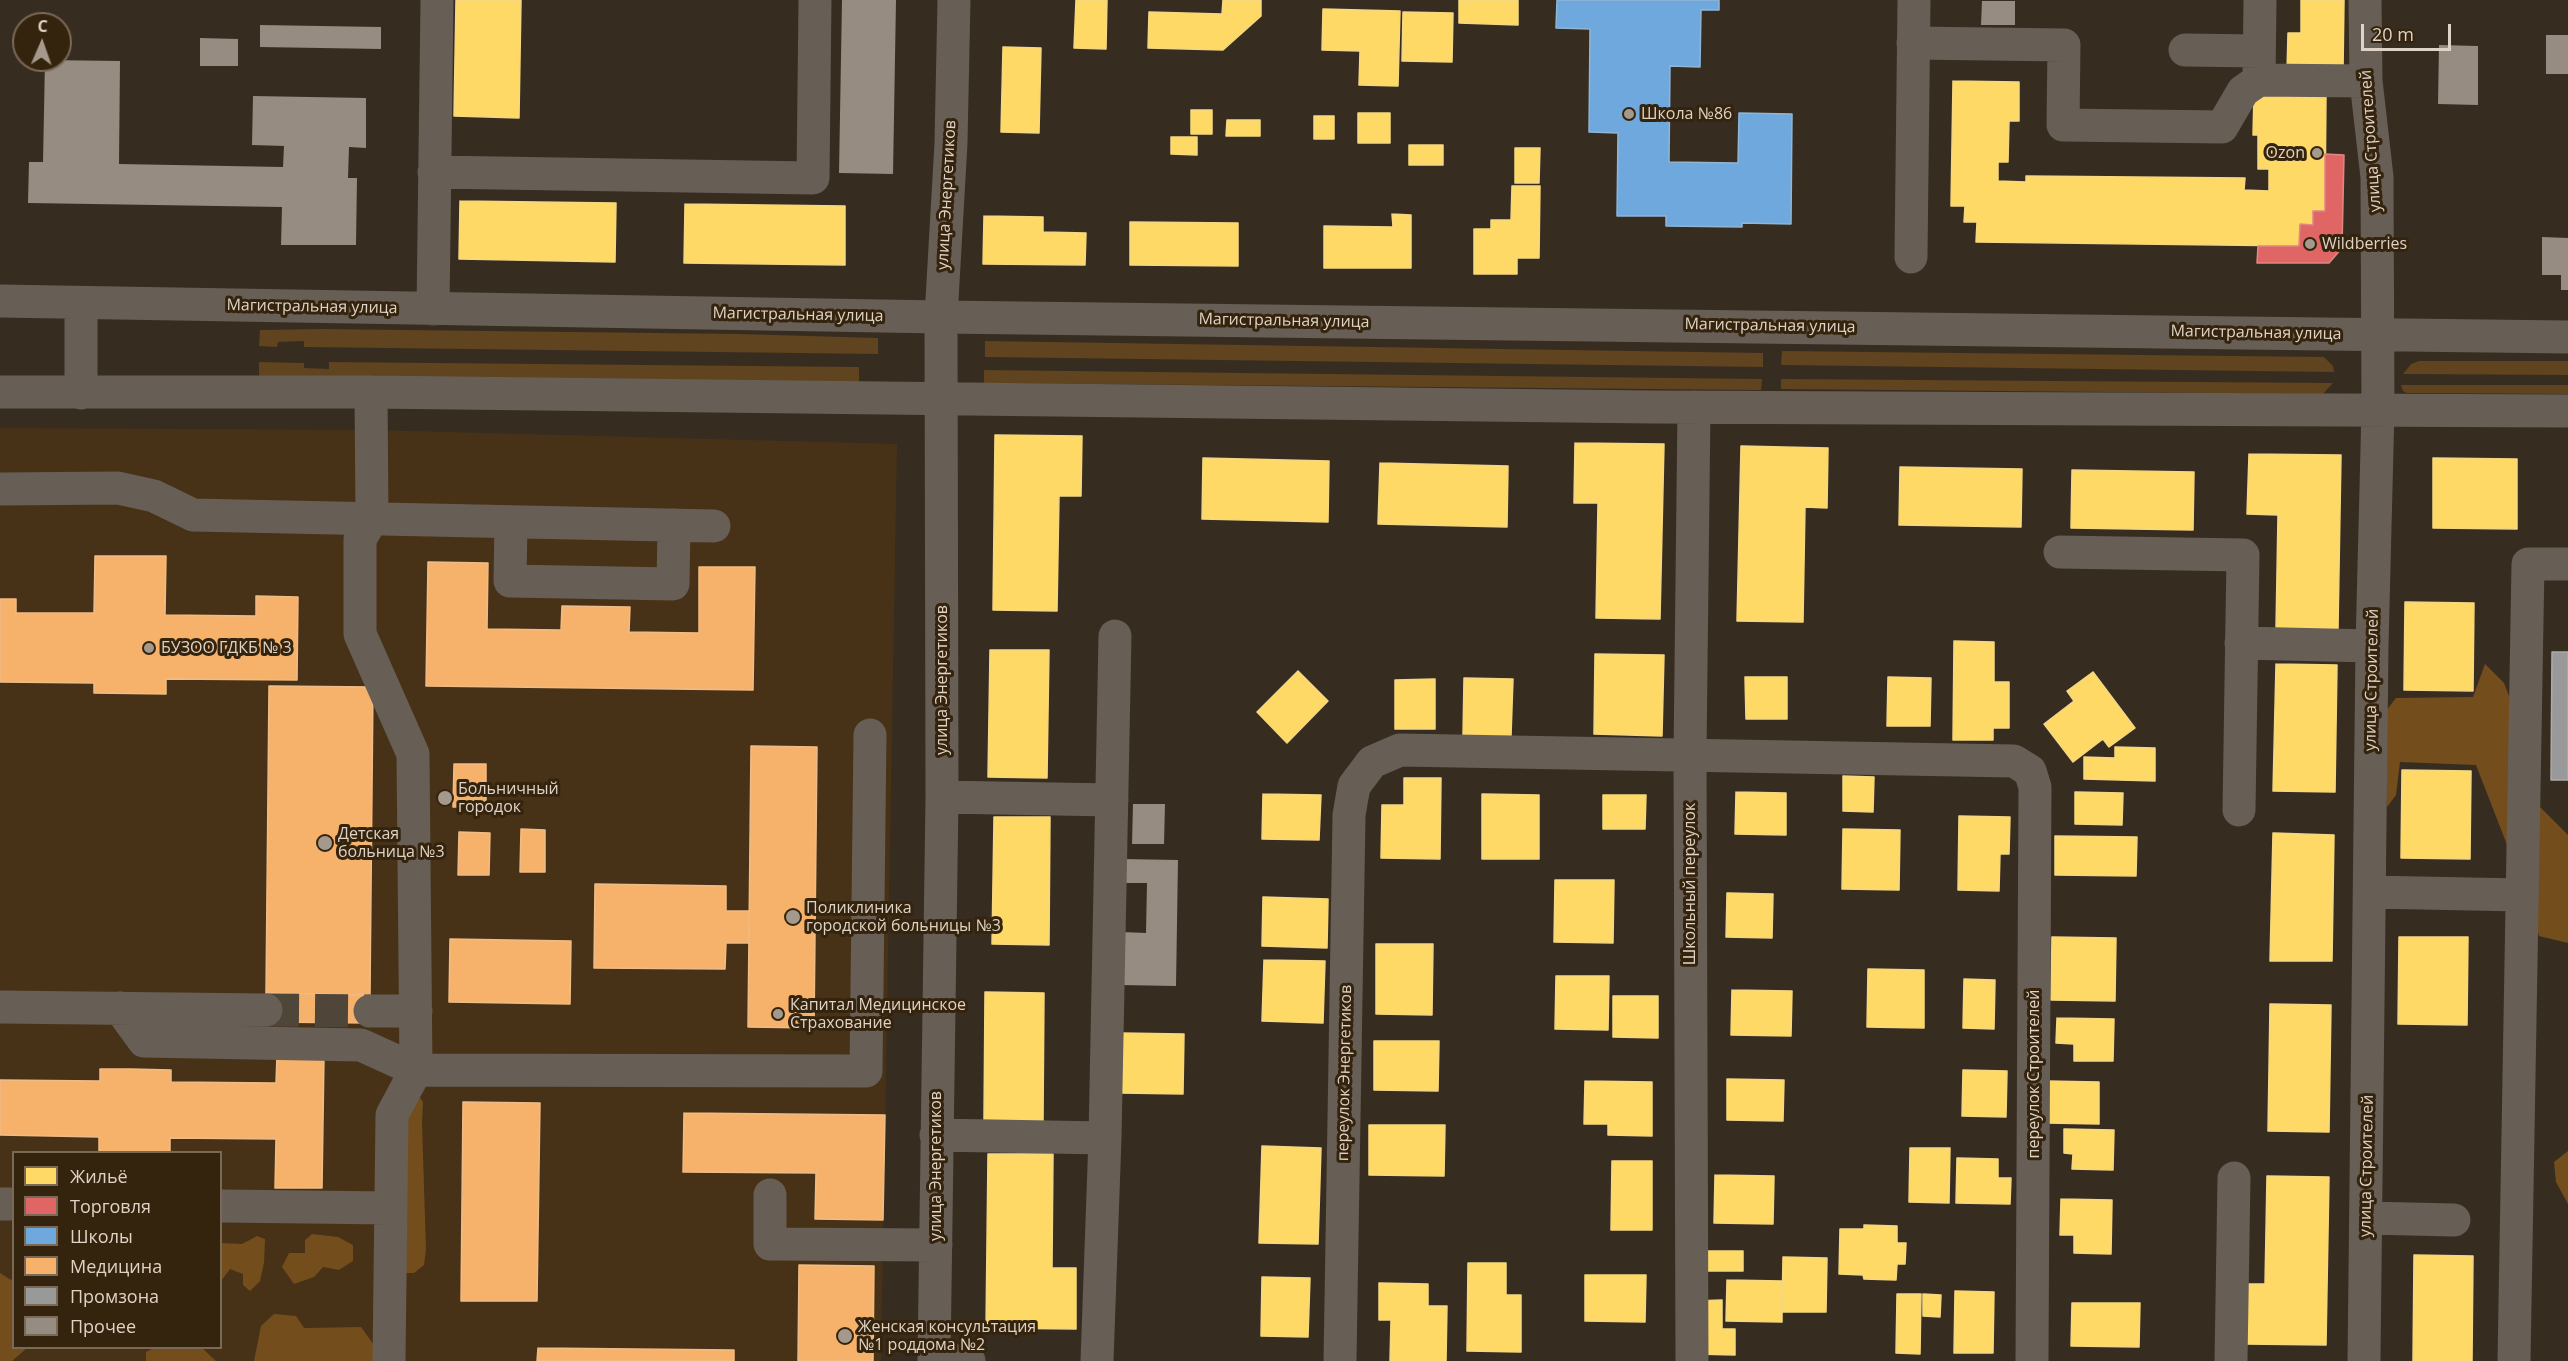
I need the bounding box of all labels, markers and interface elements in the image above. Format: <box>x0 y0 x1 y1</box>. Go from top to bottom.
north arrow <box>12 12 72 72</box>
scale bar <box>2364 12 2454 50</box>
text: С <box>37 15 48 37</box>
text: 20 m <box>2372 22 2414 46</box>
street label: улица Строителей <box>2356 69 2386 213</box>
place label: Школа №86 <box>1641 104 1732 124</box>
marker: Школа №86 <box>1622 107 1636 121</box>
street label: улица Энергетиков <box>933 120 961 270</box>
place label: Ozon <box>2266 143 2305 163</box>
marker: Ozon <box>2310 146 2324 160</box>
place label: Wildberries <box>2322 234 2407 254</box>
marker: Wildberries <box>2303 237 2317 251</box>
street label: Магистральная улица <box>226 296 398 318</box>
street label: Магистральная улица <box>712 304 884 326</box>
street label: Магистральная улица <box>1198 310 1370 332</box>
street label: Магистральная улица <box>1684 315 1856 337</box>
street label: Магистральная улица <box>2170 322 2342 344</box>
street label: улица Энергетиков <box>932 605 952 755</box>
street label: улица Строителей <box>2361 609 2383 751</box>
place label: БУЗОО ГДКБ № 3 <box>161 638 292 658</box>
marker: БУЗОО ГДКБ № 3 <box>142 641 156 655</box>
place label: Больничный городок <box>458 779 559 817</box>
marker: Больничный городок <box>436 789 454 807</box>
street label: Школьный переулок <box>1680 803 1700 965</box>
place label: Детская больница №3 <box>338 824 445 862</box>
marker: Детская больница №3 <box>316 834 334 852</box>
place label: Поликлиника городской больницы №3 <box>806 898 1001 936</box>
marker: Поликлиника городской больницы №3 <box>784 908 802 926</box>
street label: переулок Энергетиков <box>1334 985 1356 1161</box>
street label: переулок Строителей <box>2024 990 2044 1158</box>
place label: Капитал Медицинское Страхование <box>790 995 966 1033</box>
marker: Капитал Медицинское Страхование <box>771 1007 785 1021</box>
street label: улица Энергетиков <box>926 1091 946 1241</box>
street label: улица Строителей <box>2356 1095 2378 1237</box>
legend <box>12 1151 222 1349</box>
text: Жильё <box>70 1164 128 1188</box>
text: Торговля <box>70 1194 151 1218</box>
text: Школы <box>70 1224 133 1248</box>
text: Медицина <box>70 1254 162 1278</box>
text: Промзона <box>70 1284 159 1308</box>
text: Прочее <box>70 1314 136 1338</box>
place label: Женская консультация №1 роддома №2 <box>858 1317 1036 1355</box>
marker: Женская консультация №1 роддома №2 <box>836 1327 854 1345</box>

